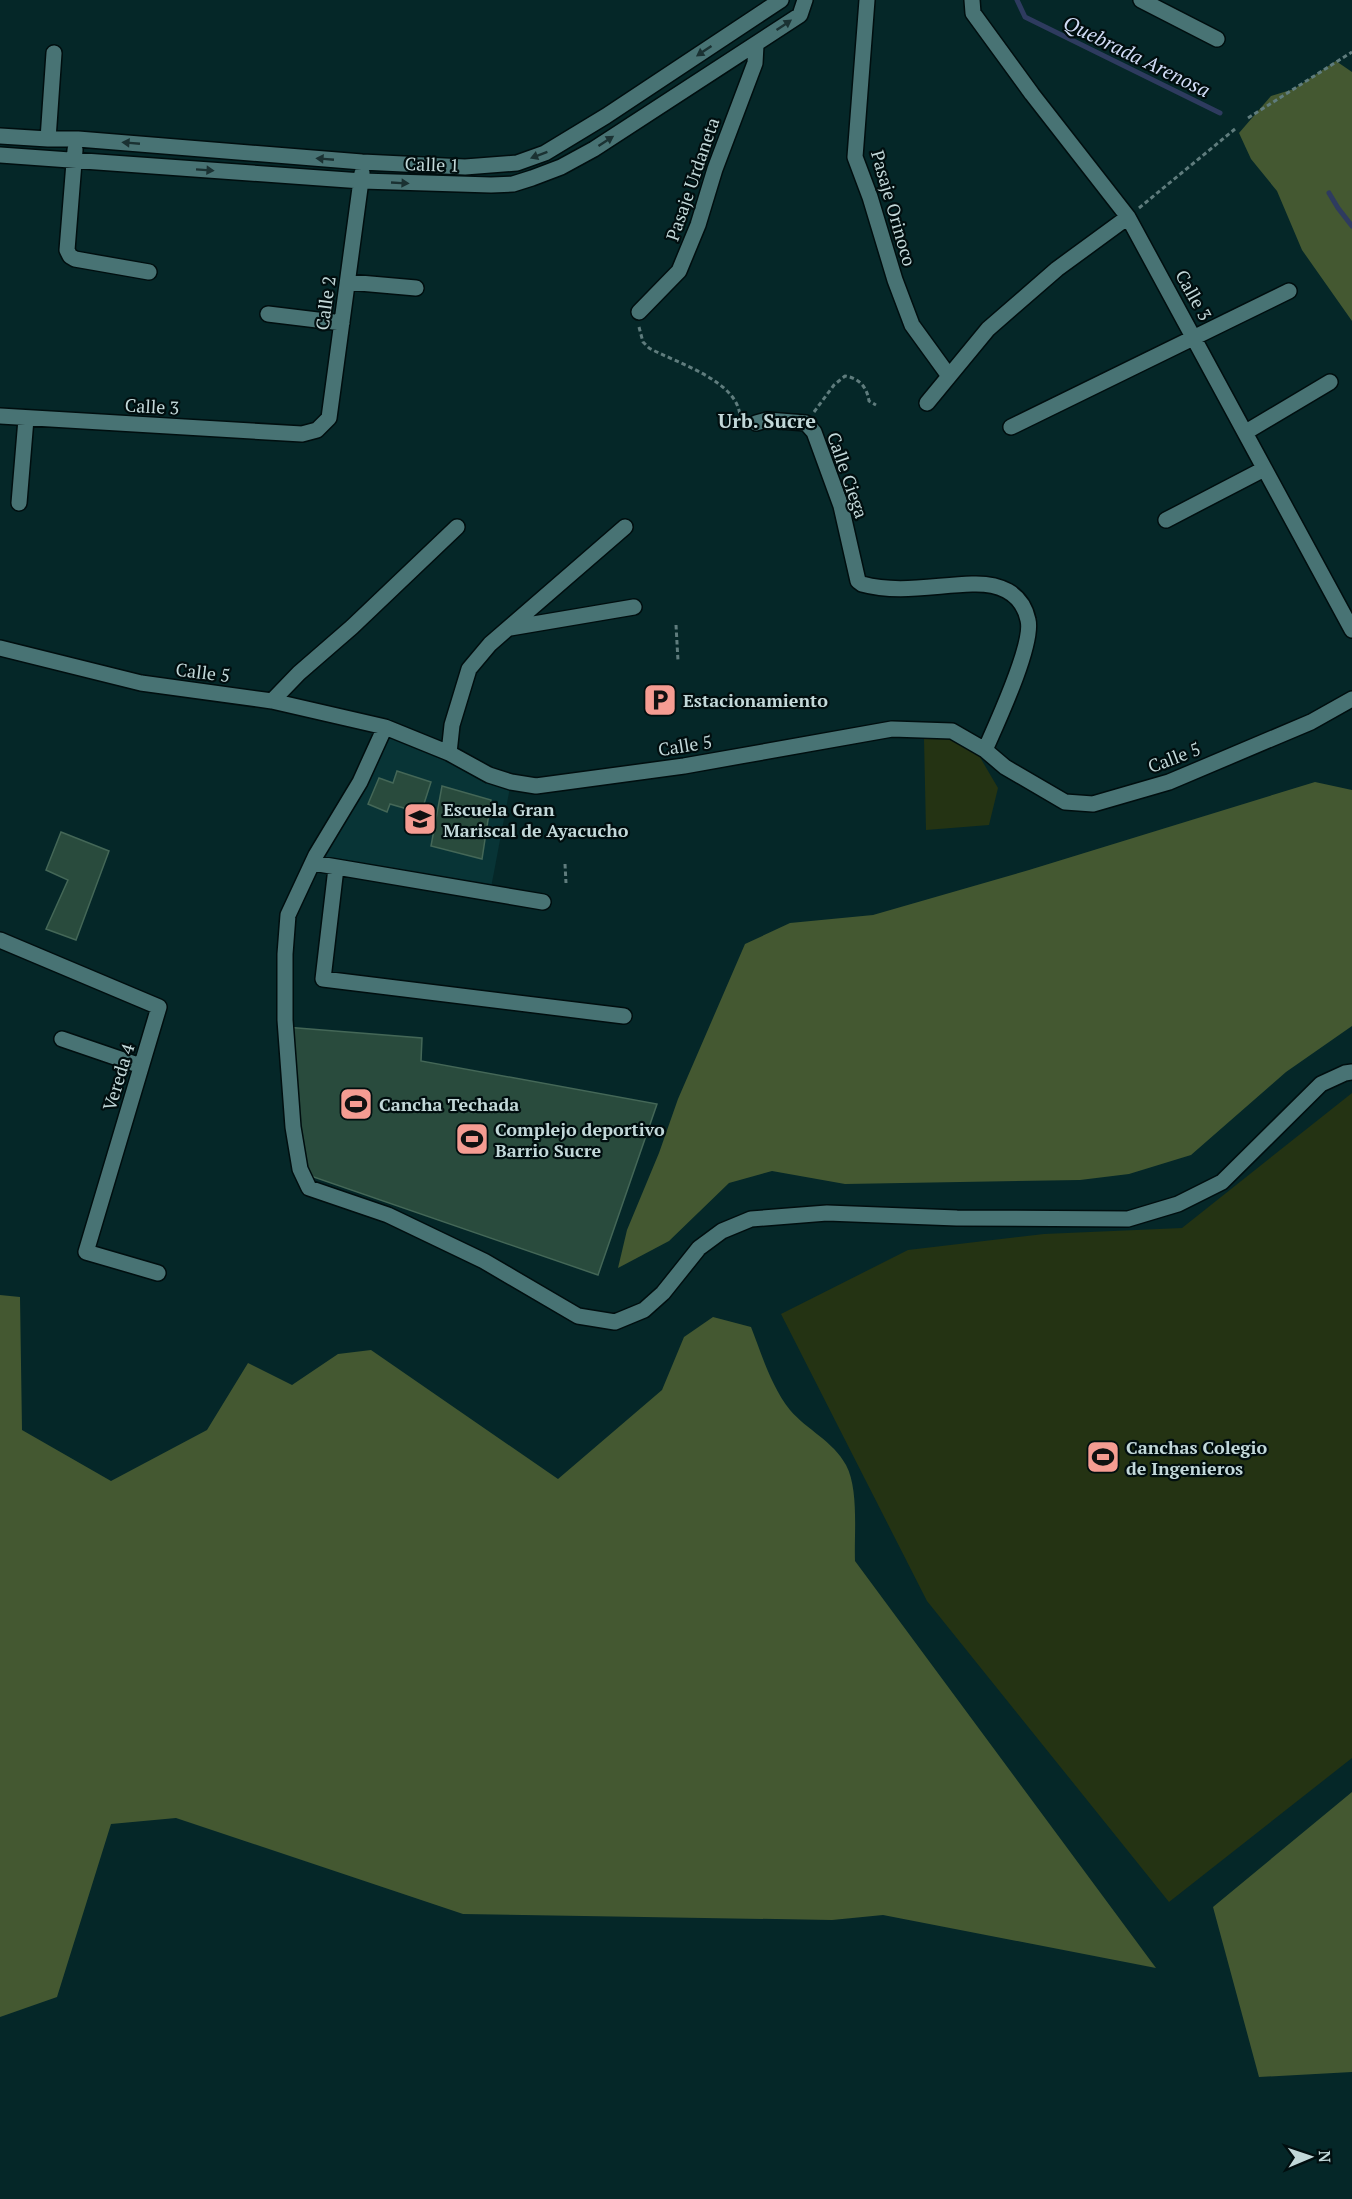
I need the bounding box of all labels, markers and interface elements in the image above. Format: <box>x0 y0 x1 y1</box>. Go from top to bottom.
water label: Quebrada Arenosa <box>1059 9 1215 103</box>
one-way arrow <box>776 20 793 31</box>
one-way arrow <box>696 45 712 56</box>
street label: Pasaje Urdaneta <box>660 114 724 244</box>
one-way arrow <box>598 136 614 147</box>
one-way arrow <box>121 138 140 148</box>
street label: Pasaje Orinoco <box>866 147 922 269</box>
one-way arrow <box>530 150 548 160</box>
street label: Calle 1 <box>404 151 460 177</box>
one-way arrow <box>316 154 335 164</box>
one-way arrow <box>195 165 214 175</box>
one-way arrow <box>390 178 409 187</box>
street label: Calle 3 <box>1170 265 1218 325</box>
street label: Calle 2 <box>309 274 341 332</box>
street label: Calle 3 <box>124 393 180 419</box>
district label: Urb. Sucre <box>718 407 816 434</box>
street label: Calle Ciega <box>822 429 874 521</box>
street label: Calle 5 <box>174 657 232 687</box>
parking icon: Estacionamiento <box>642 682 678 718</box>
place label: Estacionamiento <box>683 688 828 712</box>
street label: Calle 5 <box>656 729 714 761</box>
street label: Calle 5 <box>1144 736 1204 778</box>
place label: Escuela Gran Mariscal de Ayacucho <box>443 797 629 842</box>
school or university icon: Escuela Gran Mariscal de Ayacucho <box>402 801 438 837</box>
street label: Vereda 4 <box>96 1040 140 1113</box>
sports icon: Cancha Techada <box>338 1086 374 1122</box>
place label: Cancha Techada <box>379 1092 519 1116</box>
place label: Complejo deportivo Barrio Sucre <box>495 1117 665 1162</box>
sports icon: Complejo deportivo Barrio Sucre <box>454 1121 490 1157</box>
place label: Canchas Colegio de Ingenieros <box>1126 1435 1267 1480</box>
sports icon: Canchas Colegio de Ingenieros <box>1085 1439 1121 1475</box>
north arrow <box>1280 2127 1340 2187</box>
text: N <box>1314 2150 1336 2163</box>

